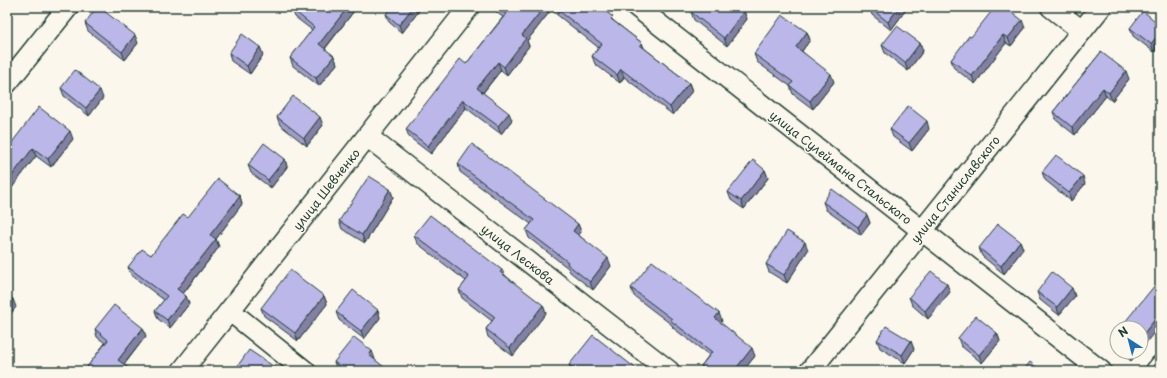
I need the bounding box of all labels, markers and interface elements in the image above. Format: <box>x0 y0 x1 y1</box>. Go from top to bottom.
street label: улица Сулеймана Стальского <box>766 106 916 228</box>
street label: улица Станиславского <box>906 131 1004 246</box>
street label: улица Шевченко <box>288 144 364 234</box>
street label: улица Лескова <box>477 220 559 289</box>
north arrow <box>1109 320 1149 360</box>
text: N <box>1114 322 1132 341</box>

